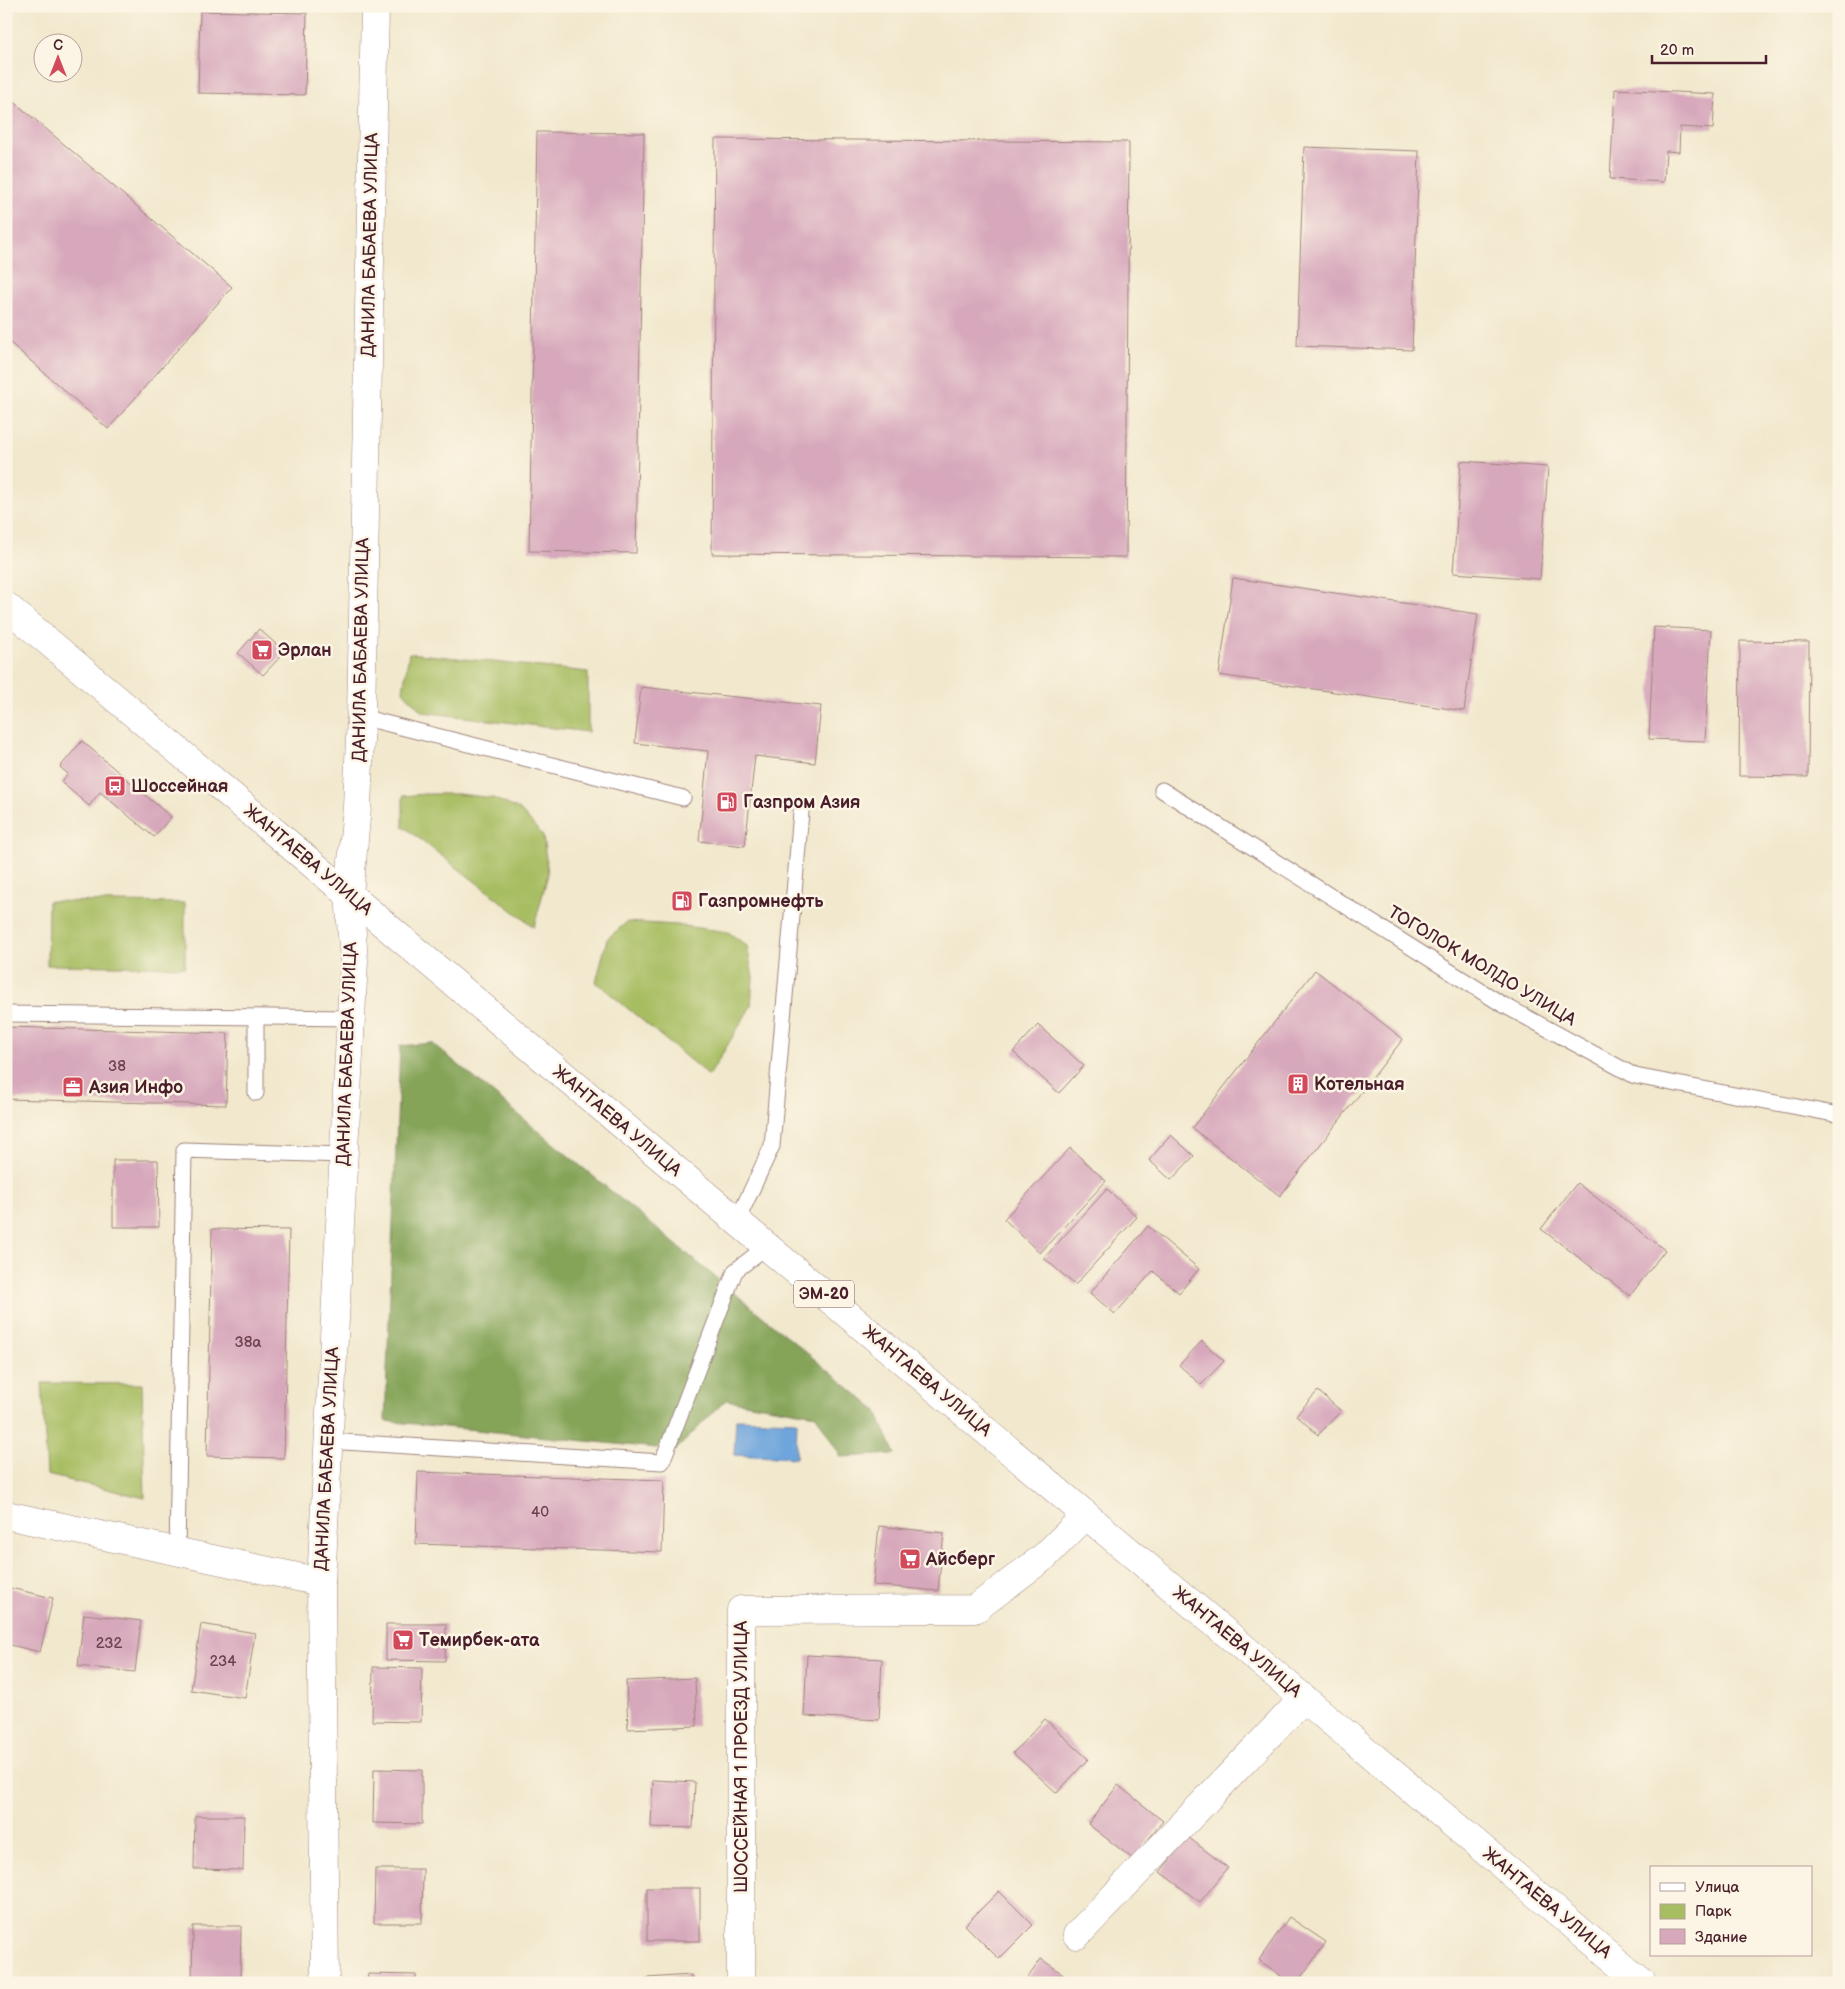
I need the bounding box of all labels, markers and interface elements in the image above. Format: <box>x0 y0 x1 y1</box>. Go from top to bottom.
north arrow <box>32 32 82 82</box>
scale bar <box>1652 32 1766 64</box>
text: С <box>53 37 63 54</box>
text: 20 m <box>1660 41 1694 60</box>
street label: ДАНИЛА БАБАЕВА УЛИЦА <box>358 133 382 357</box>
street label: ДАНИЛА БАБАЕВА УЛИЦА <box>349 538 373 762</box>
supermarket icon: Эрлан <box>250 638 274 662</box>
place label: Эрлан <box>278 640 331 661</box>
bus stop icon: Шоссейная <box>103 774 127 798</box>
place label: Шоссейная <box>131 776 228 797</box>
fuel station icon: Газпром Азия <box>715 790 739 814</box>
place label: Газпром Азия <box>743 792 861 813</box>
street label: ЖАНТАЕВА УЛИЦА <box>239 800 377 920</box>
fuel station icon: Газпромнефть <box>670 889 694 913</box>
place label: Газпромнефть <box>698 891 824 912</box>
street label: ТОГОЛОК МОЛДО УЛИЦА <box>1384 902 1580 1031</box>
street label: ДАНИЛА БАБАЕВА УЛИЦА <box>333 941 361 1167</box>
house number: 38 <box>108 1057 126 1076</box>
street label: ЖАНТАЕВА УЛИЦА <box>548 1061 686 1181</box>
building icon: Котельная <box>1286 1072 1310 1096</box>
place label: Котельная <box>1314 1074 1405 1095</box>
office icon: Азия Инфо <box>61 1075 85 1099</box>
place label: Азия Инфо <box>88 1077 183 1098</box>
road number: ЭМ-20 <box>794 1280 854 1308</box>
street label: ЖАНТАЕВА УЛИЦА <box>858 1321 996 1441</box>
house number: 38а <box>235 1333 262 1352</box>
street label: ДАНИЛА БАБАЕВА УЛИЦА <box>311 1346 343 1572</box>
house number: 40 <box>531 1503 549 1522</box>
supermarket icon: Айсберг <box>898 1547 922 1571</box>
place label: Айсберг <box>925 1549 995 1570</box>
street label: ЖАНТАЕВА УЛИЦА <box>1168 1582 1306 1702</box>
street label: ШОССЕЙНАЯ 1 ПРОЕЗД УЛИЦА <box>731 1621 752 1893</box>
supermarket icon: Темирбек-ата <box>391 1628 415 1652</box>
place label: Темирбек-ата <box>419 1630 540 1651</box>
house number: 232 <box>96 1634 122 1653</box>
house number: 234 <box>210 1652 236 1671</box>
street label: ЖАНТАЕВА УЛИЦА <box>1478 1843 1616 1963</box>
legend <box>1650 1866 1812 1956</box>
text: Улица <box>1695 1878 1740 1897</box>
text: Парк <box>1695 1902 1732 1921</box>
text: Здание <box>1695 1928 1747 1947</box>

